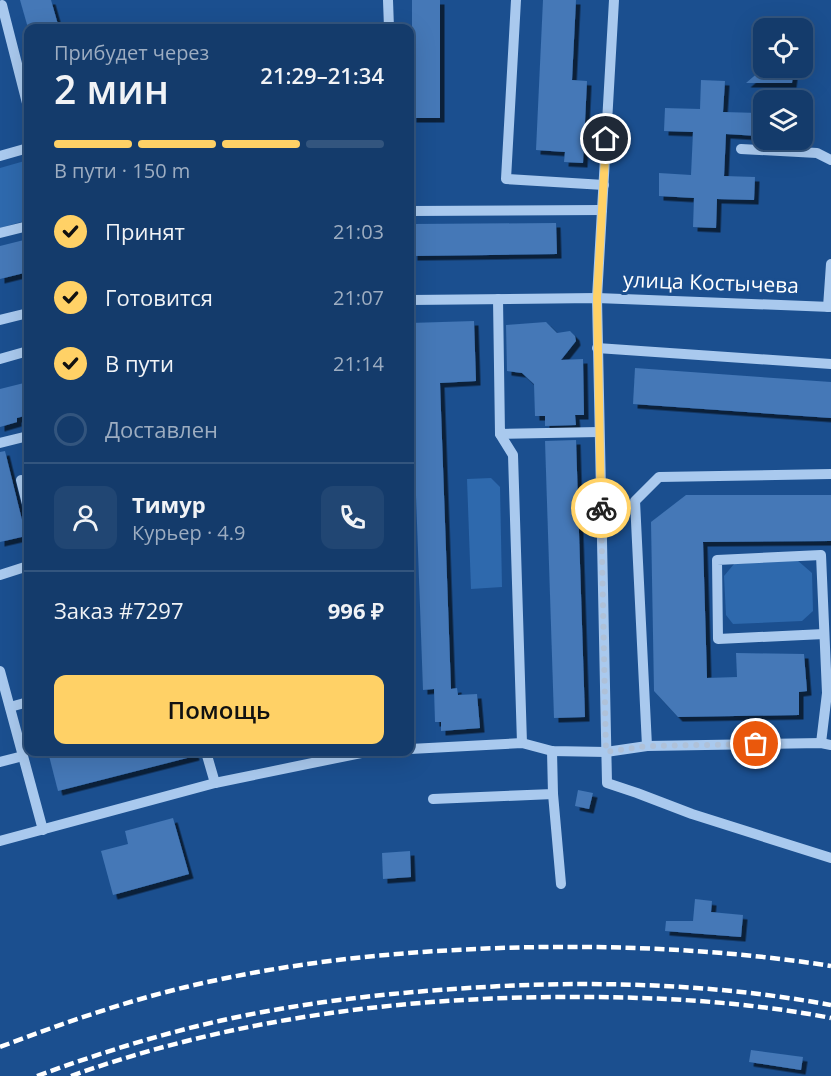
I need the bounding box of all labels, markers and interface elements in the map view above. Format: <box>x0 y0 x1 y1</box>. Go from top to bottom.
map controls <box>753 18 813 150</box>
button: locate <box>753 18 813 78</box>
text: Прибудет через <box>54 39 209 66</box>
text: 21:29–21:34 <box>260 60 384 90</box>
text: 2 мин <box>54 62 169 115</box>
button: layers <box>753 90 813 150</box>
pin <box>580 113 631 164</box>
icon: home <box>589 122 622 155</box>
text: В пути · 150 m <box>54 157 190 184</box>
icon: check <box>54 215 87 248</box>
text: Принят <box>105 216 185 246</box>
text: 21:03 <box>333 218 384 245</box>
street label: улица Костычева <box>623 265 799 299</box>
icon: check <box>54 281 87 314</box>
text: Готовится <box>105 282 213 312</box>
text: 21:07 <box>333 284 384 311</box>
icon: check <box>54 347 87 380</box>
text: В пути <box>105 348 174 378</box>
text: 21:14 <box>333 350 384 377</box>
text: Доставлен <box>105 414 218 444</box>
courier <box>571 478 631 538</box>
button: person <box>54 486 117 549</box>
button: phone <box>321 486 384 549</box>
text: Тимур <box>132 489 206 519</box>
icon: bike <box>585 492 618 525</box>
text: Курьер · 4.9 <box>132 519 246 546</box>
text: Заказ #7297 <box>54 595 184 625</box>
text: 996 ₽ <box>328 595 384 625</box>
button: Помощь <box>54 675 384 744</box>
pin <box>730 718 781 769</box>
icon: bag <box>739 727 772 760</box>

